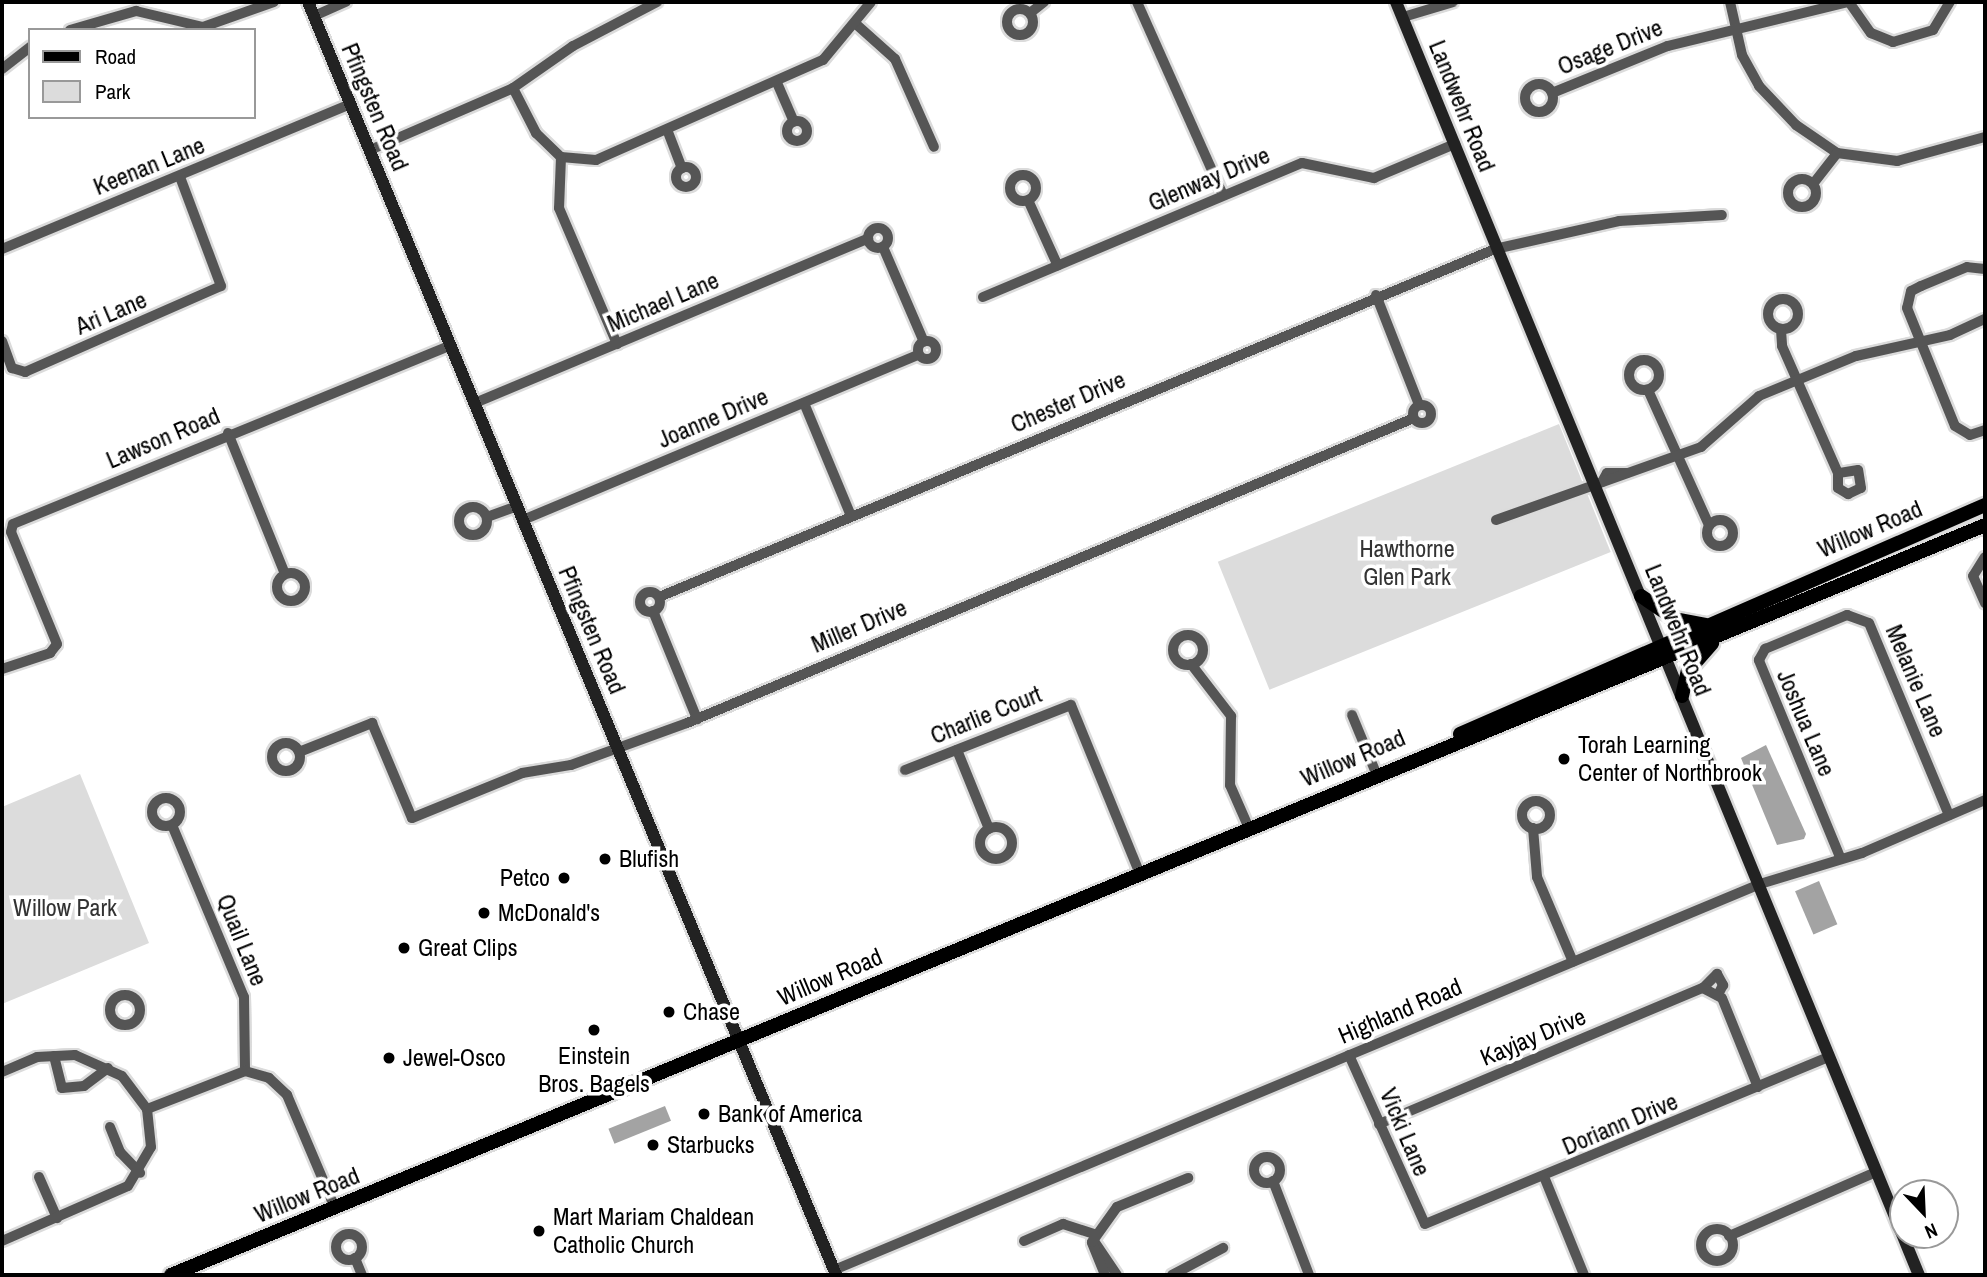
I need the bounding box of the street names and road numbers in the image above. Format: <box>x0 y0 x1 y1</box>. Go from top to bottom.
street label: Osage Drive <box>1553 13 1667 81</box>
street label: Landwehr Road <box>1423 36 1501 176</box>
street label: Pfingsten Road <box>335 39 415 175</box>
street label: Keenan Lane <box>89 131 209 201</box>
street label: Glenway Drive <box>1144 141 1274 217</box>
street label: Michael Lane <box>603 266 723 338</box>
street label: Ari Lane <box>71 285 151 341</box>
street label: Chester Drive <box>1007 365 1129 439</box>
street label: Joanne Drive <box>654 382 772 454</box>
street label: Lawson Road <box>102 401 224 475</box>
street label: Willow Road <box>1814 494 1926 564</box>
street label: Landwehr Road <box>1639 560 1717 700</box>
street label: Pfingsten Road <box>552 562 632 698</box>
street label: Miller Drive <box>807 593 911 659</box>
street label: Melanie Lane <box>1879 620 1953 742</box>
street label: Joshua Lane <box>1771 666 1841 780</box>
street label: Charlie Court <box>926 680 1046 750</box>
street label: Willow Road <box>1297 723 1409 793</box>
street label: Quail Lane <box>211 890 273 990</box>
street label: Willow Road <box>774 942 886 1012</box>
street label: Highland Road <box>1334 972 1466 1050</box>
street label: Kayjay Drive <box>1476 1002 1590 1072</box>
street label: Vicki Lane <box>1374 1084 1436 1180</box>
street label: Doriann Drive <box>1558 1087 1682 1161</box>
street label: Willow Road <box>250 1161 364 1229</box>

